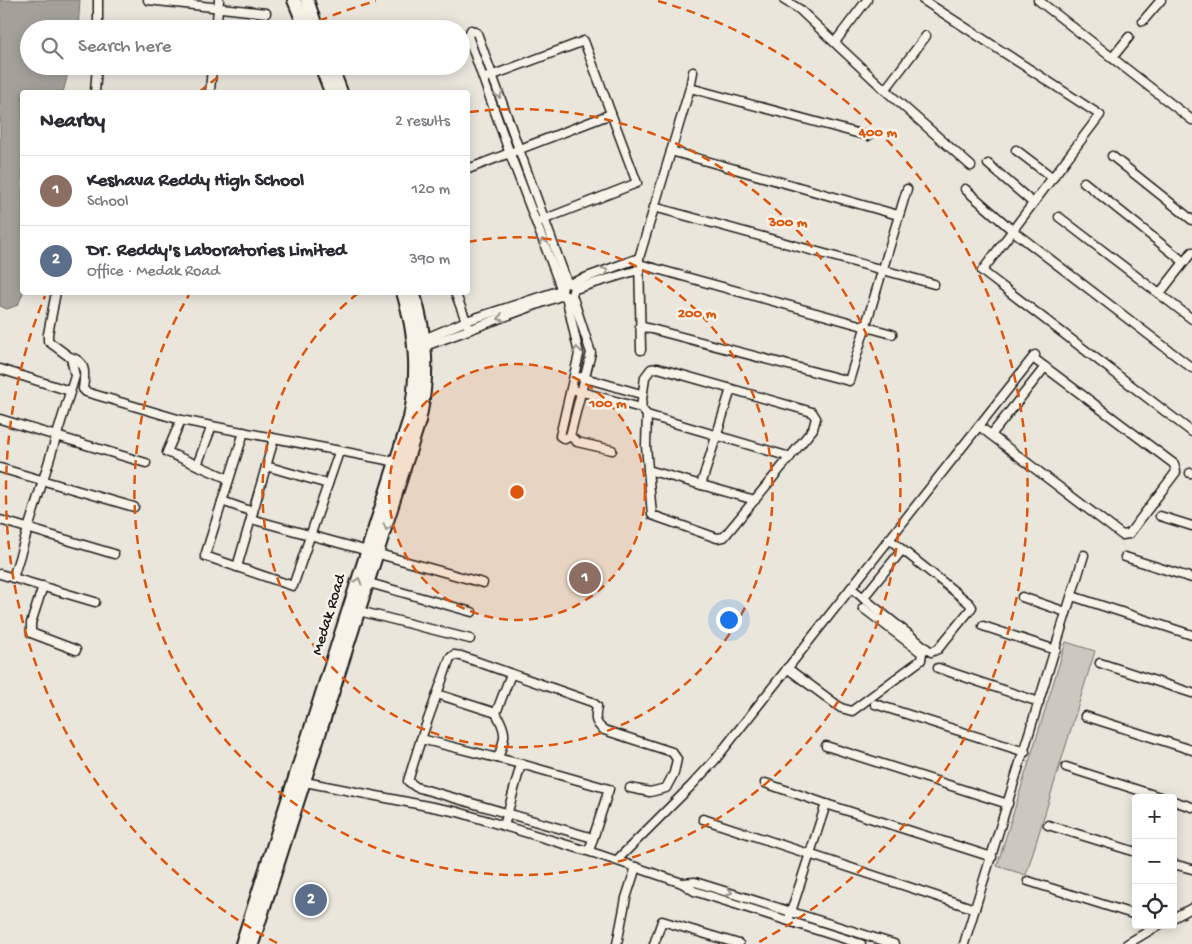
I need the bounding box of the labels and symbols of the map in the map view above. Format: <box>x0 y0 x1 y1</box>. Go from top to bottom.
one-way arrow <box>493 90 503 99</box>
text: 400 m <box>858 124 898 142</box>
text: 300 m <box>767 214 808 232</box>
one-way arrow <box>539 239 549 247</box>
one-way arrow <box>600 266 609 277</box>
text: 200 m <box>678 305 717 323</box>
one-way arrow <box>497 312 506 322</box>
one-way arrow <box>572 345 583 353</box>
text: 100 m <box>588 395 627 413</box>
centre of rings <box>508 483 526 501</box>
one-way arrow <box>383 522 393 530</box>
pin: 1 <box>569 559 601 597</box>
street label: Medak Road <box>309 571 352 658</box>
one-way arrow <box>352 577 362 585</box>
your location <box>716 607 742 633</box>
pin: 2 <box>295 881 327 919</box>
one-way arrow <box>724 887 733 897</box>

